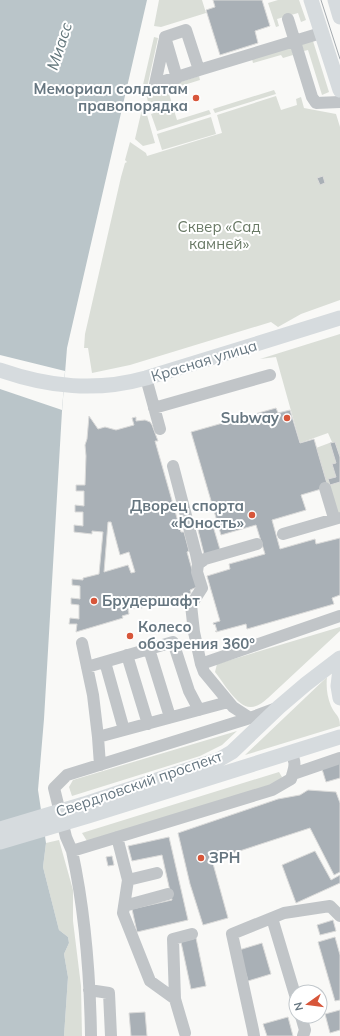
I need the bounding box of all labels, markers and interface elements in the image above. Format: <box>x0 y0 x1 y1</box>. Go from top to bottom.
water label: Миасс <box>42 20 76 72</box>
place label: Мемориал солдатам правопорядка <box>33 79 188 115</box>
marker: Мемориал солдатам правопорядка <box>191 93 201 103</box>
park label: Сквер «Сад камней» <box>177 217 261 253</box>
street label: Красная улица <box>149 335 259 386</box>
place label: Subway <box>221 408 280 427</box>
marker: Subway <box>282 413 292 423</box>
place label: Дворец спорта «Юность» <box>130 496 245 532</box>
marker: Дворец спорта «Юность» <box>247 510 257 520</box>
place label: Брудершафт <box>102 591 200 610</box>
marker: Брудершафт <box>89 596 99 606</box>
place label: Колесо обозрения 360° <box>138 617 255 653</box>
marker: Колесо обозрения 360° <box>125 631 135 641</box>
street label: Свердловский проспект <box>53 746 225 821</box>
place label: ЗРН <box>209 848 240 867</box>
marker: ЗРН <box>196 853 206 863</box>
north arrow <box>288 984 328 1024</box>
text: N <box>290 1001 306 1012</box>

